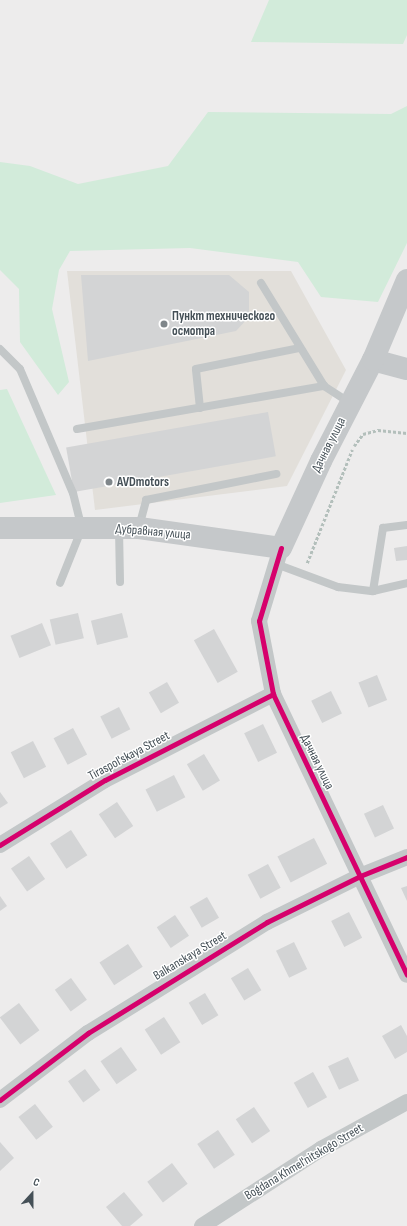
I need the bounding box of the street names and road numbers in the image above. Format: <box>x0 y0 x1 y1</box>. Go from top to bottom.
street label: Дачная улица <box>309 415 349 475</box>
street label: Дубравная улица <box>115 521 191 543</box>
street label: Tiraspol'skaya Street <box>86 728 172 784</box>
street label: Дачная улица <box>297 732 337 792</box>
street label: Balkanskaya Street <box>151 928 229 984</box>
street label: Bogdana Khmel'nitskogo Street <box>242 1120 366 1204</box>

